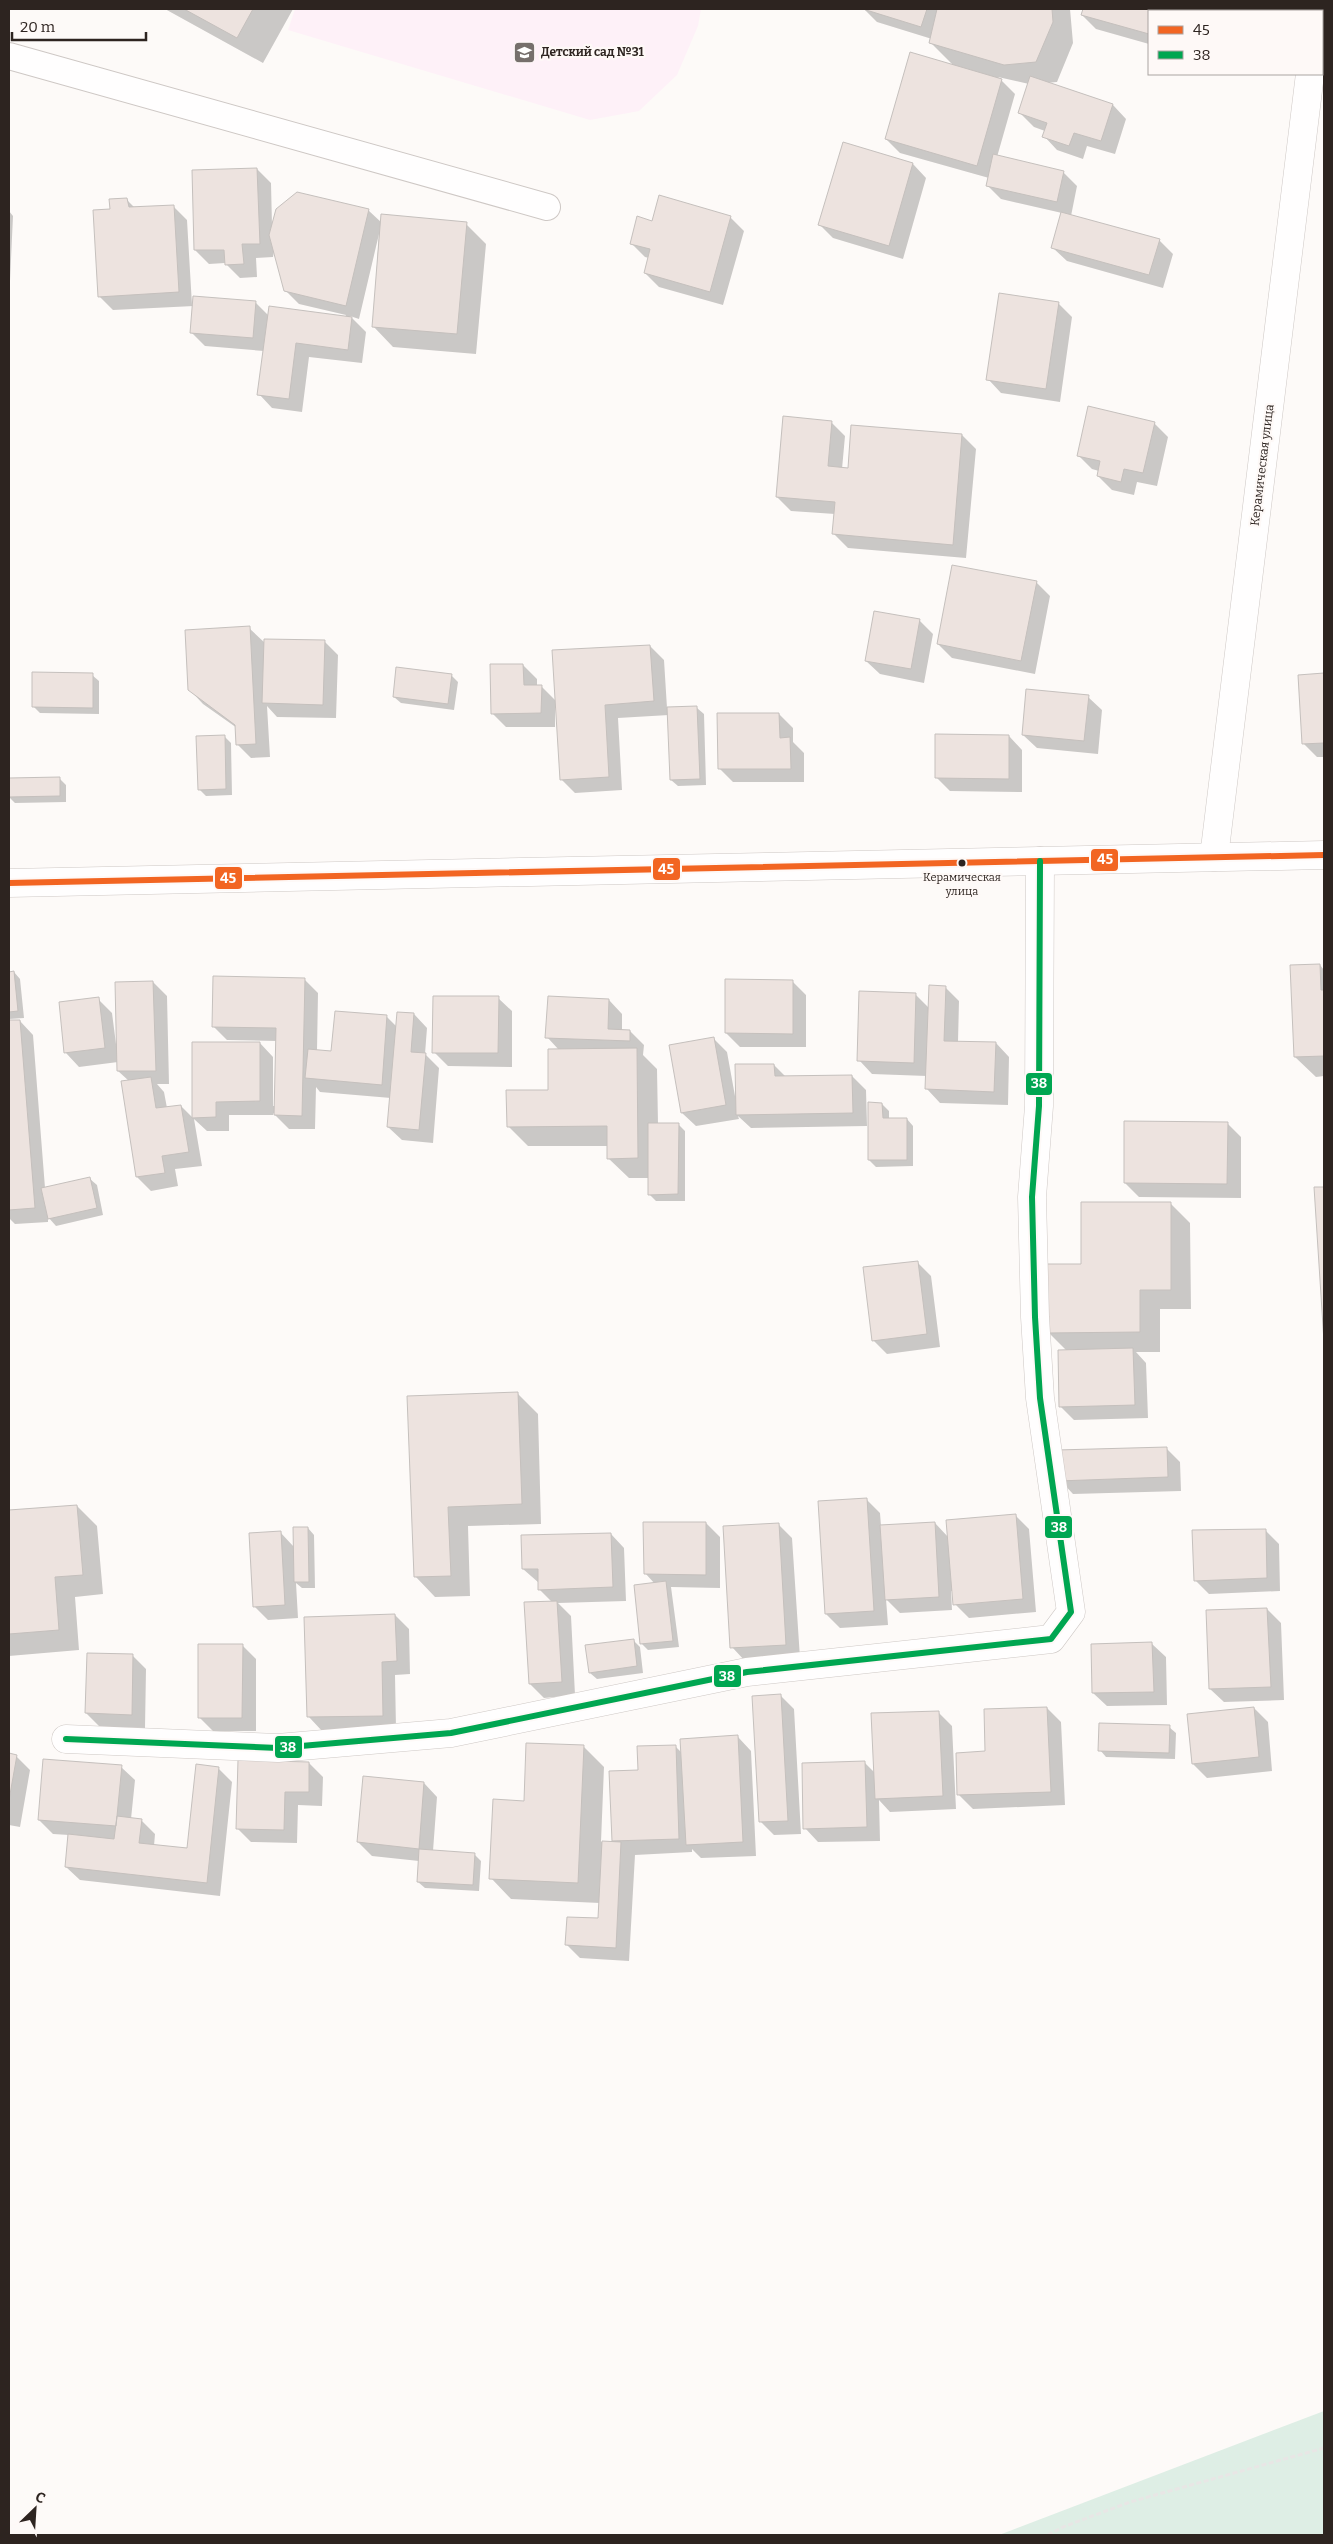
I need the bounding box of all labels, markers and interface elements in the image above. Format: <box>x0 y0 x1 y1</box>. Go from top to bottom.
scale bar <box>12 10 146 42</box>
legend <box>1148 10 1323 75</box>
text: 20 m <box>20 18 56 36</box>
text: 45 <box>1193 21 1210 39</box>
school or university icon: Детский сад №31 <box>513 40 537 64</box>
place label: Детский сад №31 <box>541 45 645 59</box>
text: 38 <box>1193 46 1211 64</box>
street label: Керамическая улица <box>1248 403 1276 527</box>
line badge: 45 <box>1090 848 1119 872</box>
text: 45 <box>1097 851 1113 868</box>
line badge: 45 <box>652 857 681 881</box>
marker: Керамическая улица <box>957 858 967 868</box>
text: 45 <box>658 861 674 878</box>
line badge: 45 <box>214 866 243 890</box>
text: 45 <box>220 870 236 887</box>
place label: Керамическая улица <box>923 871 1001 898</box>
line badge: 38 <box>1025 1072 1053 1096</box>
text: 38 <box>1031 1075 1047 1092</box>
line badge: 38 <box>1044 1515 1073 1539</box>
text: 38 <box>1051 1519 1067 1536</box>
line badge: 38 <box>713 1664 742 1688</box>
text: 38 <box>719 1668 735 1685</box>
line badge: 38 <box>274 1735 303 1759</box>
text: 38 <box>280 1739 296 1756</box>
north arrow <box>10 2484 60 2534</box>
text: С <box>33 2488 48 2507</box>

